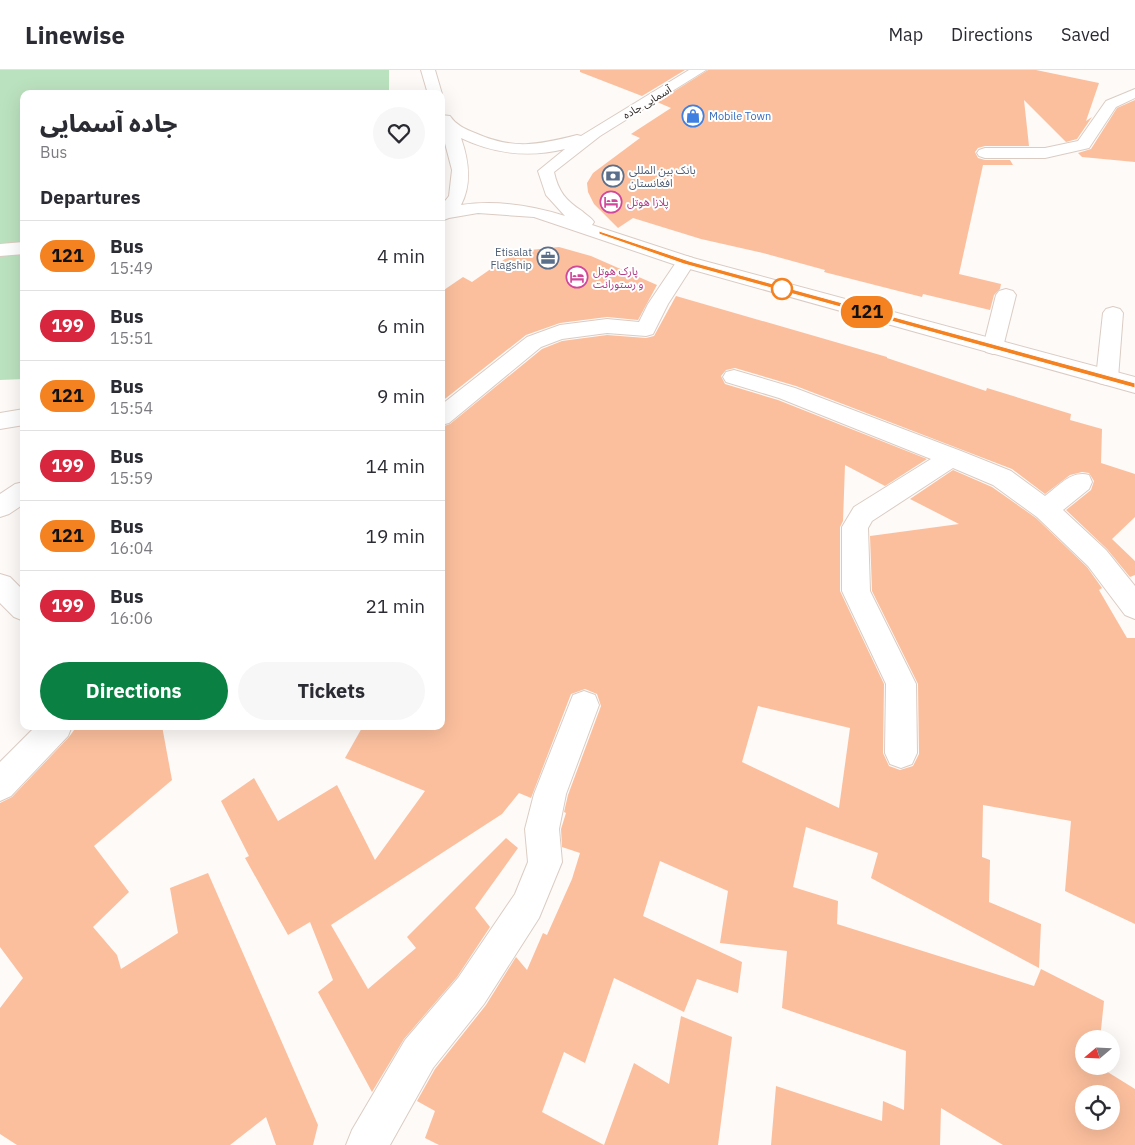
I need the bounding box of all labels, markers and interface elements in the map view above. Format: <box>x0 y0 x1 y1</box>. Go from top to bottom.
text: Linewise <box>25 19 125 51</box>
text: Map <box>888 23 923 46</box>
text: Directions <box>951 23 1033 46</box>
text: Saved <box>1061 23 1110 46</box>
street label: آسمایی جاده <box>620 82 675 122</box>
shop icon: Mobile Town <box>681 104 705 128</box>
text: جاده آسمایی <box>40 107 178 139</box>
button: heart <box>373 107 425 159</box>
place label: Mobile Town <box>709 109 771 123</box>
text: Bus <box>40 142 67 162</box>
place label: بانک بین المللی افغانستان <box>629 163 696 190</box>
bank icon: بانک بین المللی افغانستان <box>601 164 625 188</box>
text: Departures <box>40 185 140 209</box>
hotel icon: پلازا هوتل <box>599 190 623 214</box>
place label: پلازا هوتل <box>627 195 669 210</box>
text: Bus <box>110 234 144 258</box>
text: 121 <box>51 244 84 267</box>
text: 4 min <box>377 244 425 268</box>
place label: Etisalat Flagship <box>490 245 532 272</box>
office icon: Etisalat Flagship <box>536 246 560 270</box>
text: 15:49 <box>110 258 153 278</box>
place label: پارک هوتل و رستورانت <box>593 264 644 291</box>
hotel icon: پارک هوتل و رستورانت <box>565 265 589 289</box>
unlabelled marker <box>771 278 793 300</box>
line badge: 121 <box>838 296 896 328</box>
text: 121 <box>851 300 883 323</box>
text: Bus <box>110 304 144 328</box>
text: 199 <box>51 314 84 337</box>
text: 6 min <box>377 314 425 338</box>
text: 15:51 <box>110 328 153 348</box>
text: Bus <box>110 374 144 398</box>
text: 121 <box>51 384 84 407</box>
text: 9 min <box>377 384 425 408</box>
text: 15:54 <box>110 398 153 418</box>
text: Bus <box>110 444 144 468</box>
text: 199 <box>51 454 84 477</box>
text: 14 min <box>366 454 425 478</box>
text: 15:59 <box>110 468 153 488</box>
text: Bus <box>110 514 144 538</box>
text: 121 <box>51 524 84 547</box>
text: 19 min <box>366 524 425 548</box>
text: 16:04 <box>110 538 153 558</box>
text: Bus <box>110 584 144 608</box>
text: 199 <box>51 594 84 617</box>
text: 21 min <box>366 594 425 618</box>
text: 16:06 <box>110 608 153 628</box>
button: Directions <box>40 662 228 720</box>
button: Tickets <box>238 662 425 720</box>
north arrow <box>1075 1030 1120 1075</box>
map controls <box>1075 1030 1120 1130</box>
button: locate <box>1075 1085 1120 1130</box>

